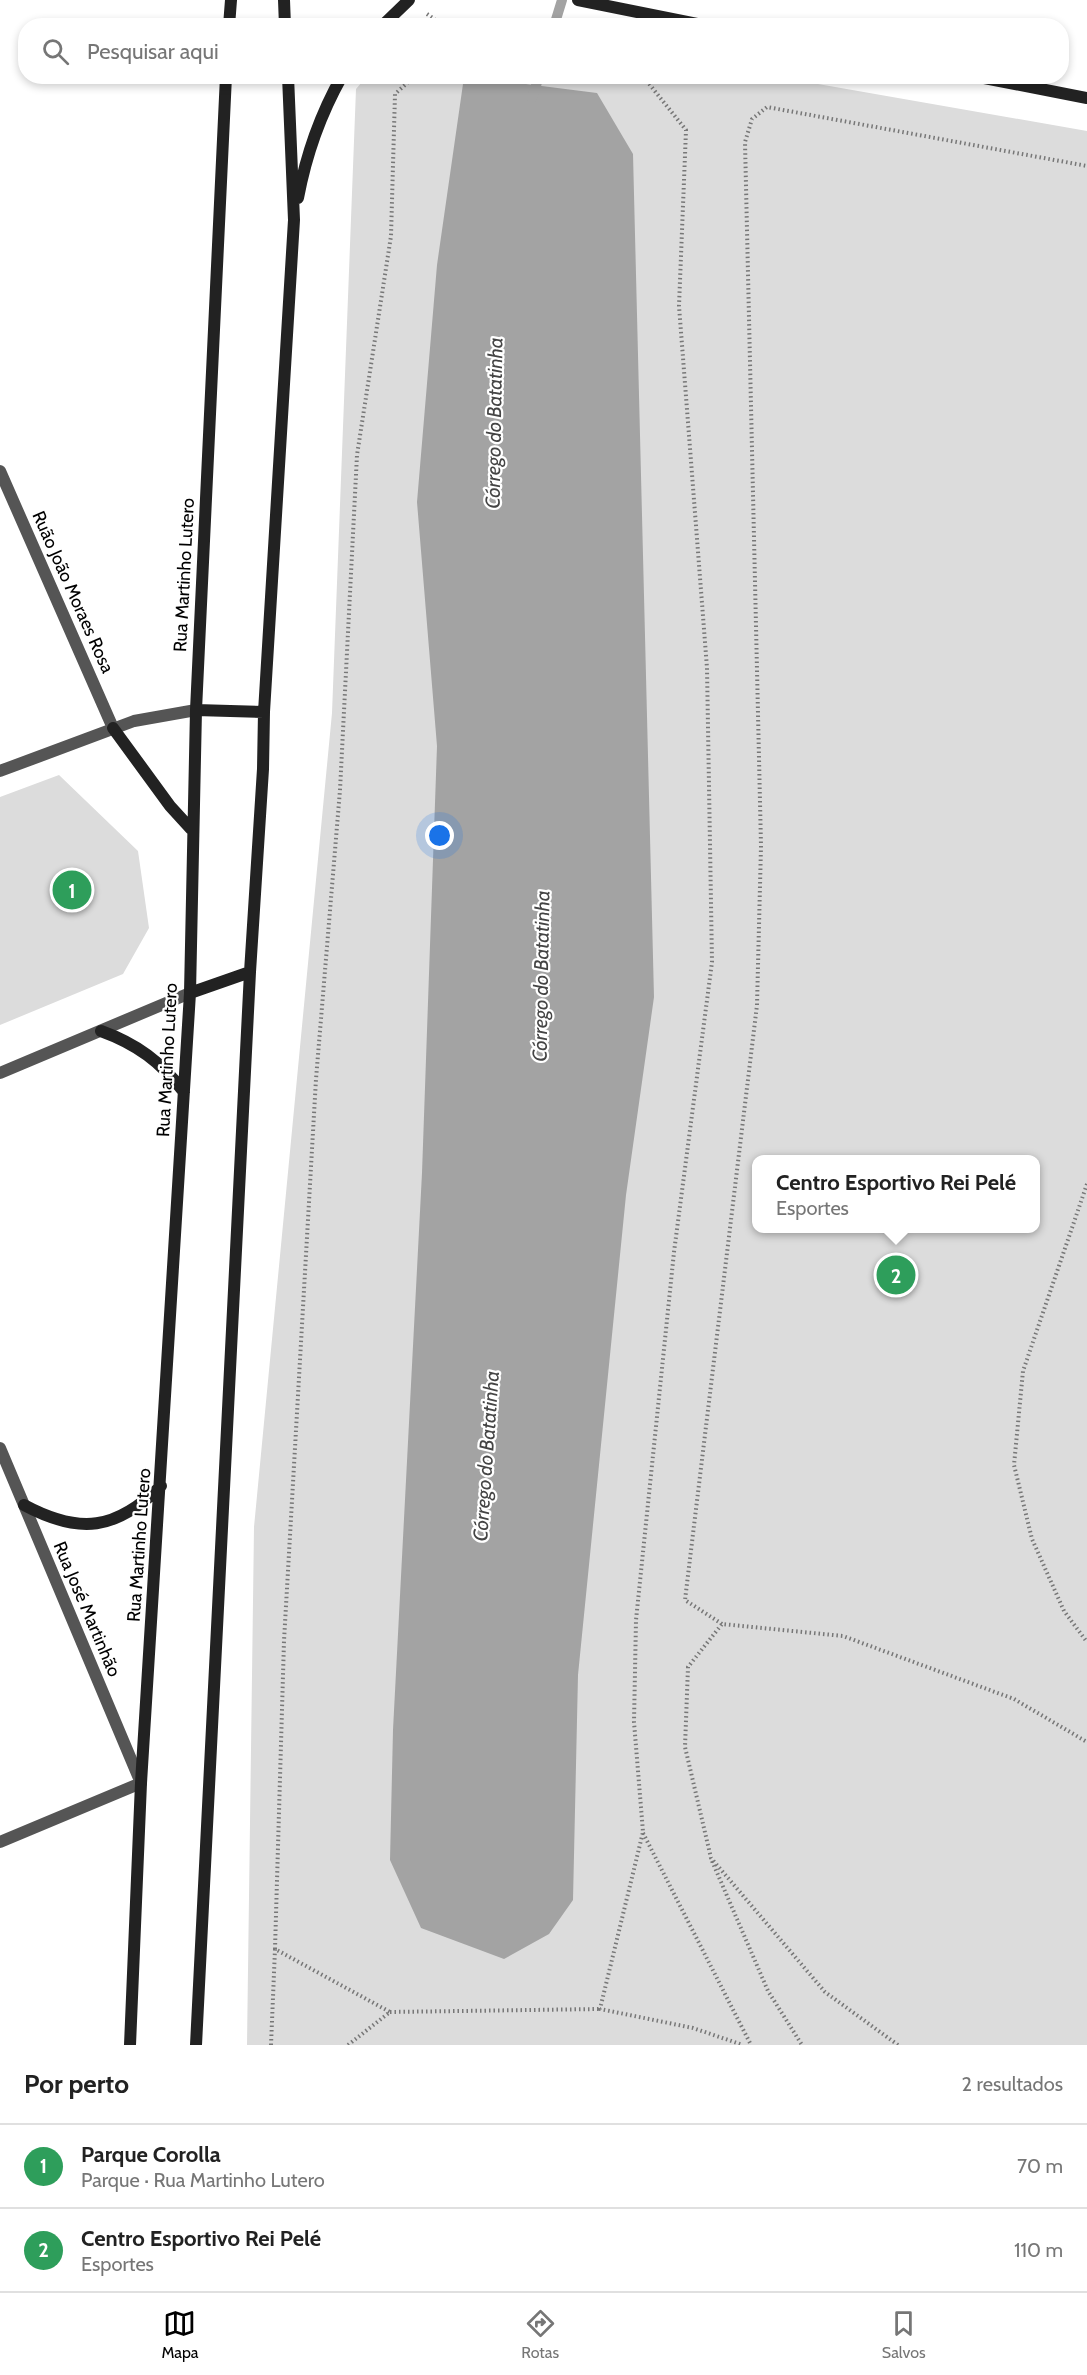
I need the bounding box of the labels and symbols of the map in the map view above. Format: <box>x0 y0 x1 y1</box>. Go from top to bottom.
water label: Córrego do Batatinha <box>481 337 507 509</box>
street label: Rua Martinho Lutero <box>169 497 199 653</box>
street label: Ruão João Moraes Rosa <box>27 507 119 677</box>
your location <box>425 821 454 850</box>
pin: 1 <box>52 868 92 912</box>
water label: Córrego do Batatinha <box>528 890 554 1062</box>
street label: Rua Martinho Lutero <box>152 982 182 1138</box>
pin: 2 <box>876 1252 916 1298</box>
water label: Córrego do Batatinha <box>468 1370 504 1542</box>
street label: Rua Martinho Lutero <box>123 1467 155 1623</box>
street label: Rua José Martinhão <box>49 1538 125 1680</box>

